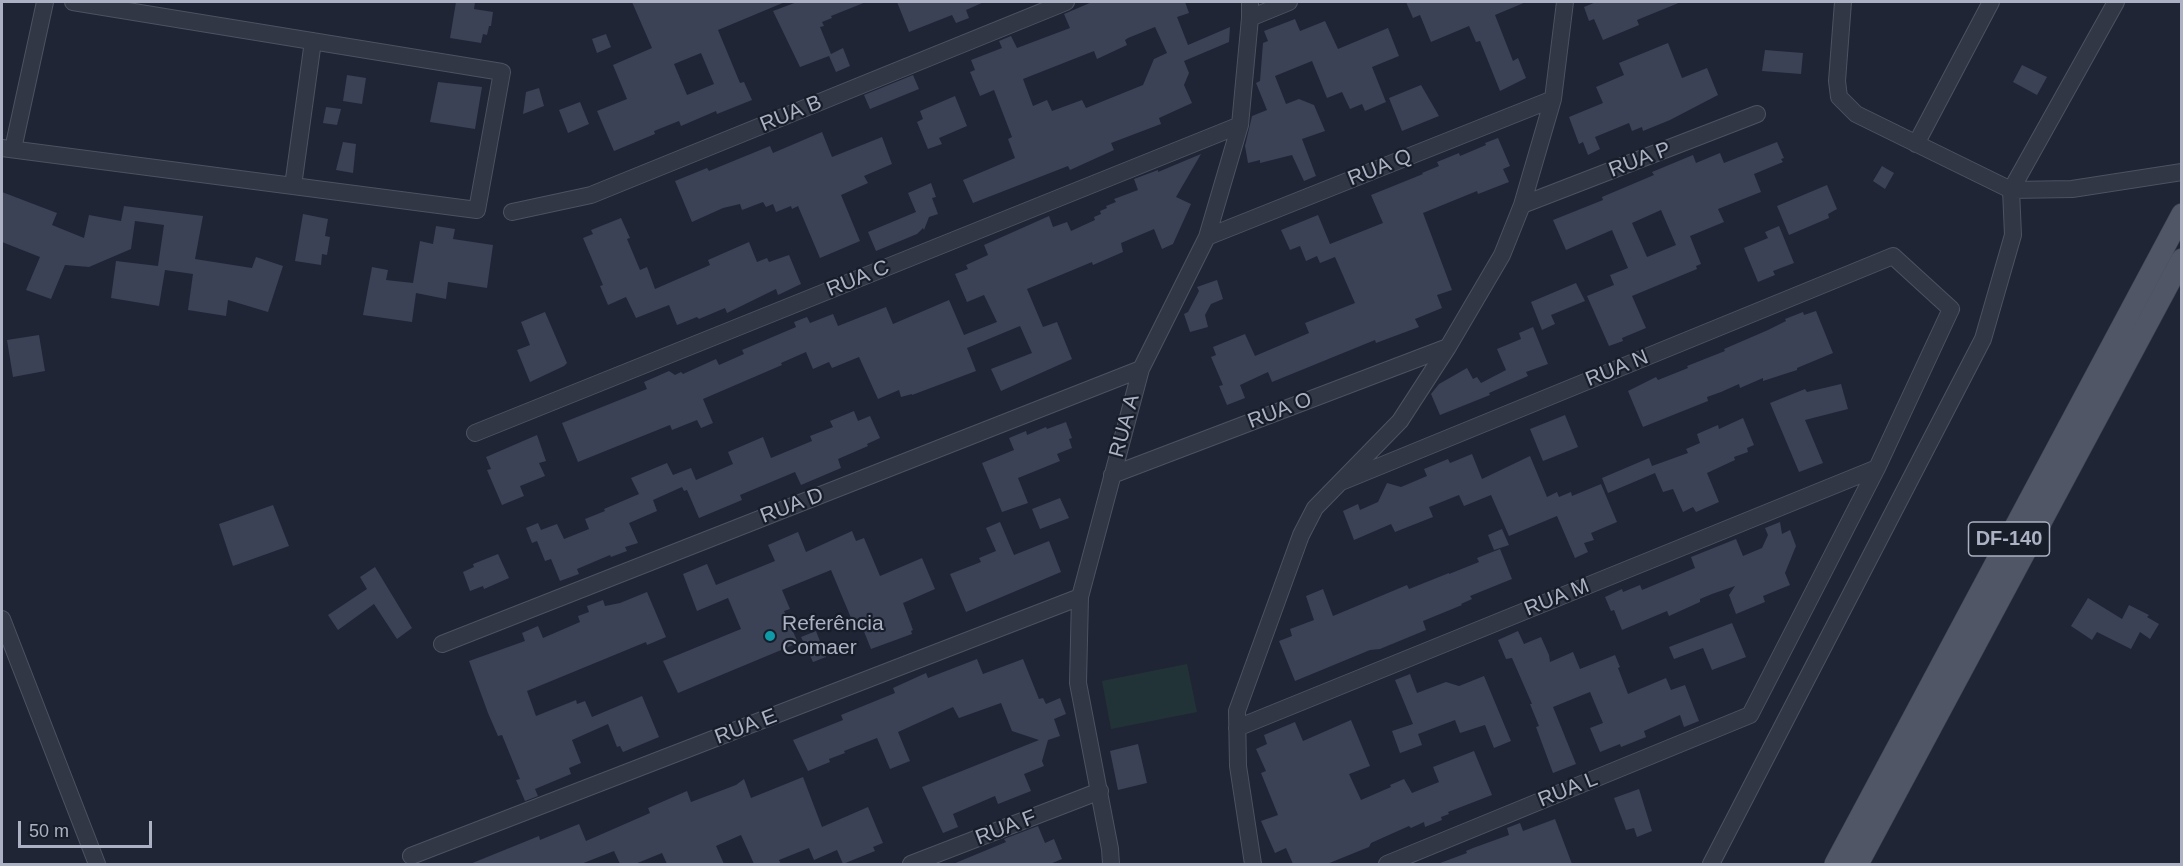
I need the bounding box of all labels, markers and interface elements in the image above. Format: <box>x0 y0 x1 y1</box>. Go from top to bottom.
street label: RUA B <box>757 90 825 138</box>
street label: RUA P <box>1606 137 1674 183</box>
street label: RUA Q <box>1344 144 1416 192</box>
street label: RUA C <box>823 255 893 303</box>
street label: RUA N <box>1582 345 1652 393</box>
street label: RUA O <box>1244 387 1316 435</box>
street label: RUA A <box>1105 392 1145 460</box>
street label: RUA D <box>757 483 827 529</box>
road number: DF-140 <box>1968 522 2050 556</box>
street label: RUA M <box>1521 574 1593 622</box>
place label: Referência Comaer <box>782 611 884 661</box>
marker: Referência Comaer <box>763 629 777 643</box>
street label: RUA E <box>712 704 780 750</box>
street label: RUA L <box>1535 767 1601 813</box>
street label: RUA F <box>972 805 1040 851</box>
scale bar <box>21 809 154 847</box>
text: 50 m <box>29 821 69 841</box>

